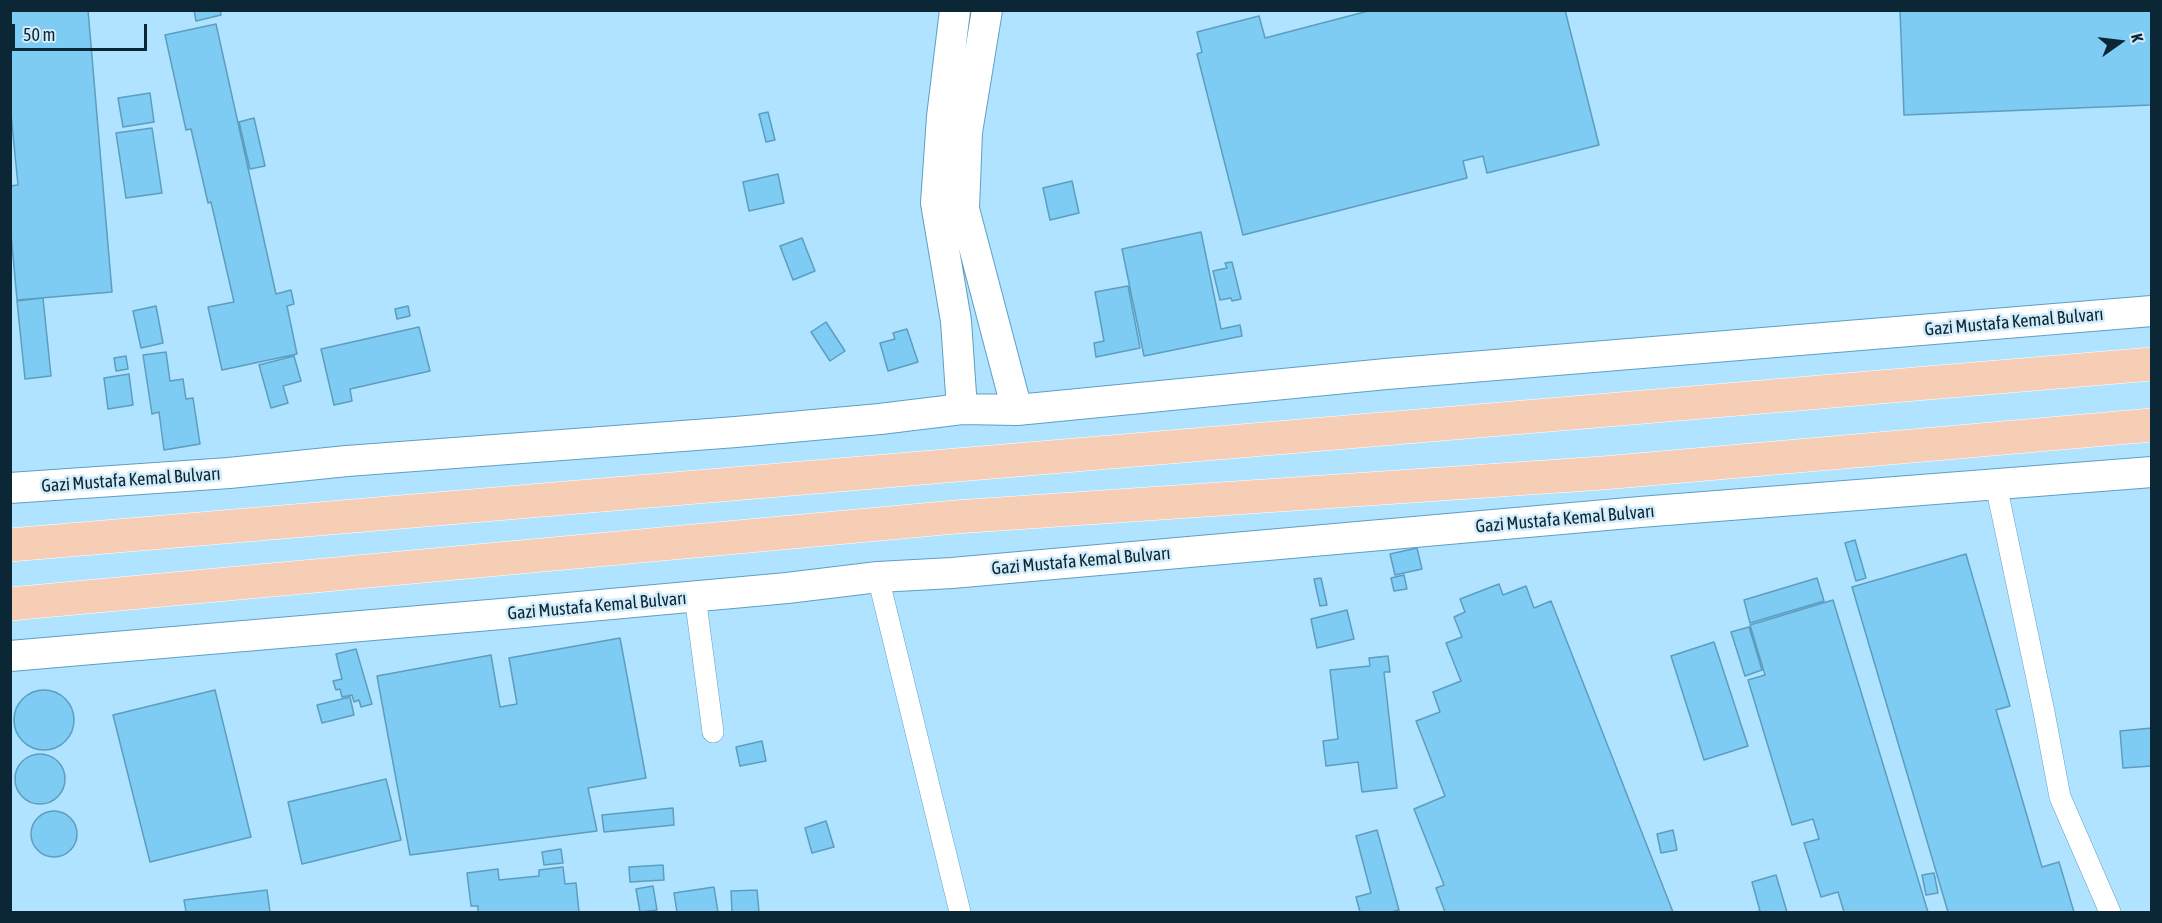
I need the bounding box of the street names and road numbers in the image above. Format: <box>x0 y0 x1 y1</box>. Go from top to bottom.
street label: Gazi Mustafa Kemal Bulvarı <box>1924 303 2104 341</box>
street label: Gazi Mustafa Kemal Bulvarı <box>41 463 221 497</box>
street label: Gazi Mustafa Kemal Bulvarı <box>1475 500 1655 538</box>
street label: Gazi Mustafa Kemal Bulvarı <box>991 542 1171 580</box>
street label: Gazi Mustafa Kemal Bulvarı <box>507 587 687 625</box>

